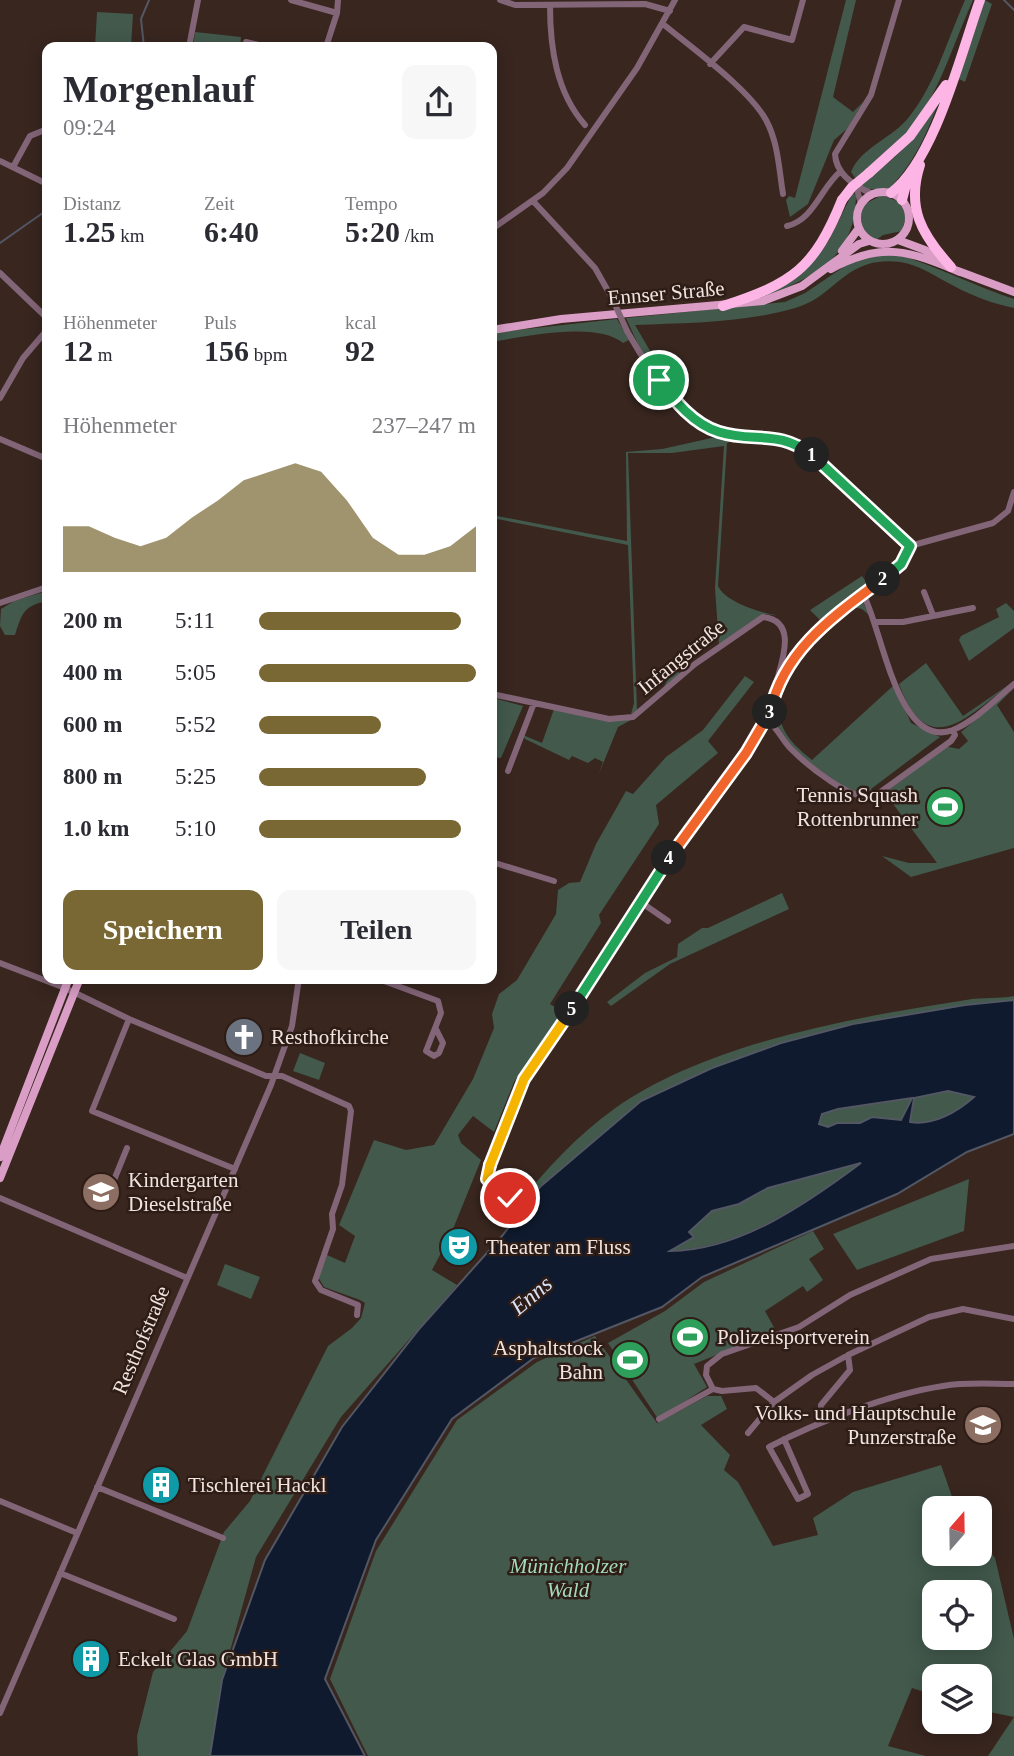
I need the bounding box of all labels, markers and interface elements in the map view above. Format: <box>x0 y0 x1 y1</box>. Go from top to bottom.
button: share <box>402 65 476 139</box>
text: Morgenlauf <box>63 68 255 110</box>
text: 09:24 <box>63 115 115 140</box>
text: Distanz <box>63 193 121 214</box>
text: Zeit <box>204 193 235 214</box>
text: Tempo <box>345 193 398 214</box>
text: 1.25 <box>63 215 116 248</box>
text: 6:40 <box>204 215 259 248</box>
text: 5:20 <box>345 215 400 248</box>
text: km <box>116 225 145 246</box>
text: /km <box>400 225 434 246</box>
street label: Ennser Straße <box>607 276 725 310</box>
text: Höhenmeter <box>63 312 157 333</box>
text: Puls <box>204 312 237 333</box>
text: kcal <box>345 312 377 333</box>
text: 12 <box>63 334 93 367</box>
text: 156 <box>204 334 249 367</box>
text: 92 <box>345 334 375 367</box>
text: m <box>93 344 113 365</box>
text: bpm <box>249 344 288 365</box>
pin <box>629 350 689 410</box>
icon: arrive <box>640 361 678 399</box>
text: Höhenmeter <box>63 413 177 438</box>
text: 237–247 m <box>372 413 476 438</box>
pin: 1 <box>794 438 830 472</box>
text: 1 <box>807 444 816 465</box>
pin: 2 <box>866 562 900 596</box>
text: 2 <box>878 568 887 589</box>
text: 200 m <box>63 608 122 633</box>
text: 5:11 <box>175 608 215 633</box>
street label: Infangstraße <box>633 615 729 699</box>
text: 400 m <box>63 660 122 685</box>
text: 5:05 <box>175 660 216 685</box>
pin: 3 <box>752 694 788 730</box>
text: 3 <box>765 701 774 722</box>
text: 600 m <box>63 712 122 737</box>
text: 5:52 <box>175 712 216 737</box>
text: 800 m <box>63 764 122 789</box>
text: 5:25 <box>175 764 216 789</box>
place label: Tennis Squash Rottenbrunner <box>796 783 918 831</box>
sports icon: Tennis Squash Rottenbrunner <box>924 786 966 828</box>
text: 1.0 km <box>63 816 129 841</box>
text: 5:10 <box>175 816 216 841</box>
pin: 4 <box>652 840 686 876</box>
text: 4 <box>664 847 673 868</box>
button: Speichern <box>63 890 263 970</box>
button: Teilen <box>277 890 476 970</box>
pin: 5 <box>554 992 590 1026</box>
text: 5 <box>567 998 576 1019</box>
church icon: Resthofkirche <box>223 1016 265 1058</box>
place label: Resthofkirche <box>271 1025 389 1049</box>
place label: Kindergarten Dieselstraße <box>128 1168 239 1216</box>
pin <box>480 1168 540 1228</box>
school or university icon: Kindergarten Dieselstraße <box>80 1171 122 1213</box>
icon: check <box>491 1179 529 1217</box>
theatre icon: Theater am Fluss <box>438 1226 480 1268</box>
place label: Theater am Fluss <box>486 1235 631 1259</box>
water label: Enns <box>505 1271 557 1320</box>
street label: Resthofstraße <box>107 1282 175 1398</box>
sports icon: Polizeisportverein <box>669 1316 711 1358</box>
place label: Polizeisportverein <box>717 1325 870 1349</box>
place label: Asphaltstock Bahn <box>493 1336 603 1384</box>
sports icon: Asphaltstock Bahn <box>609 1339 651 1381</box>
place label: Volks- und Hauptschule Punzerstraße <box>755 1401 956 1449</box>
school or university icon: Volks- und Hauptschule Punzerstraße <box>962 1404 1004 1446</box>
building icon: Tischlerei Hackl <box>140 1464 182 1506</box>
place label: Tischlerei Hackl <box>188 1473 327 1497</box>
north arrow <box>922 1496 992 1566</box>
map controls <box>922 1496 992 1734</box>
park label: Münichholzer Wald <box>509 1554 627 1602</box>
button: locate <box>922 1580 992 1650</box>
building icon: Eckelt Glas GmbH <box>70 1638 112 1680</box>
place label: Eckelt Glas GmbH <box>118 1647 278 1671</box>
button: layers <box>922 1664 992 1734</box>

